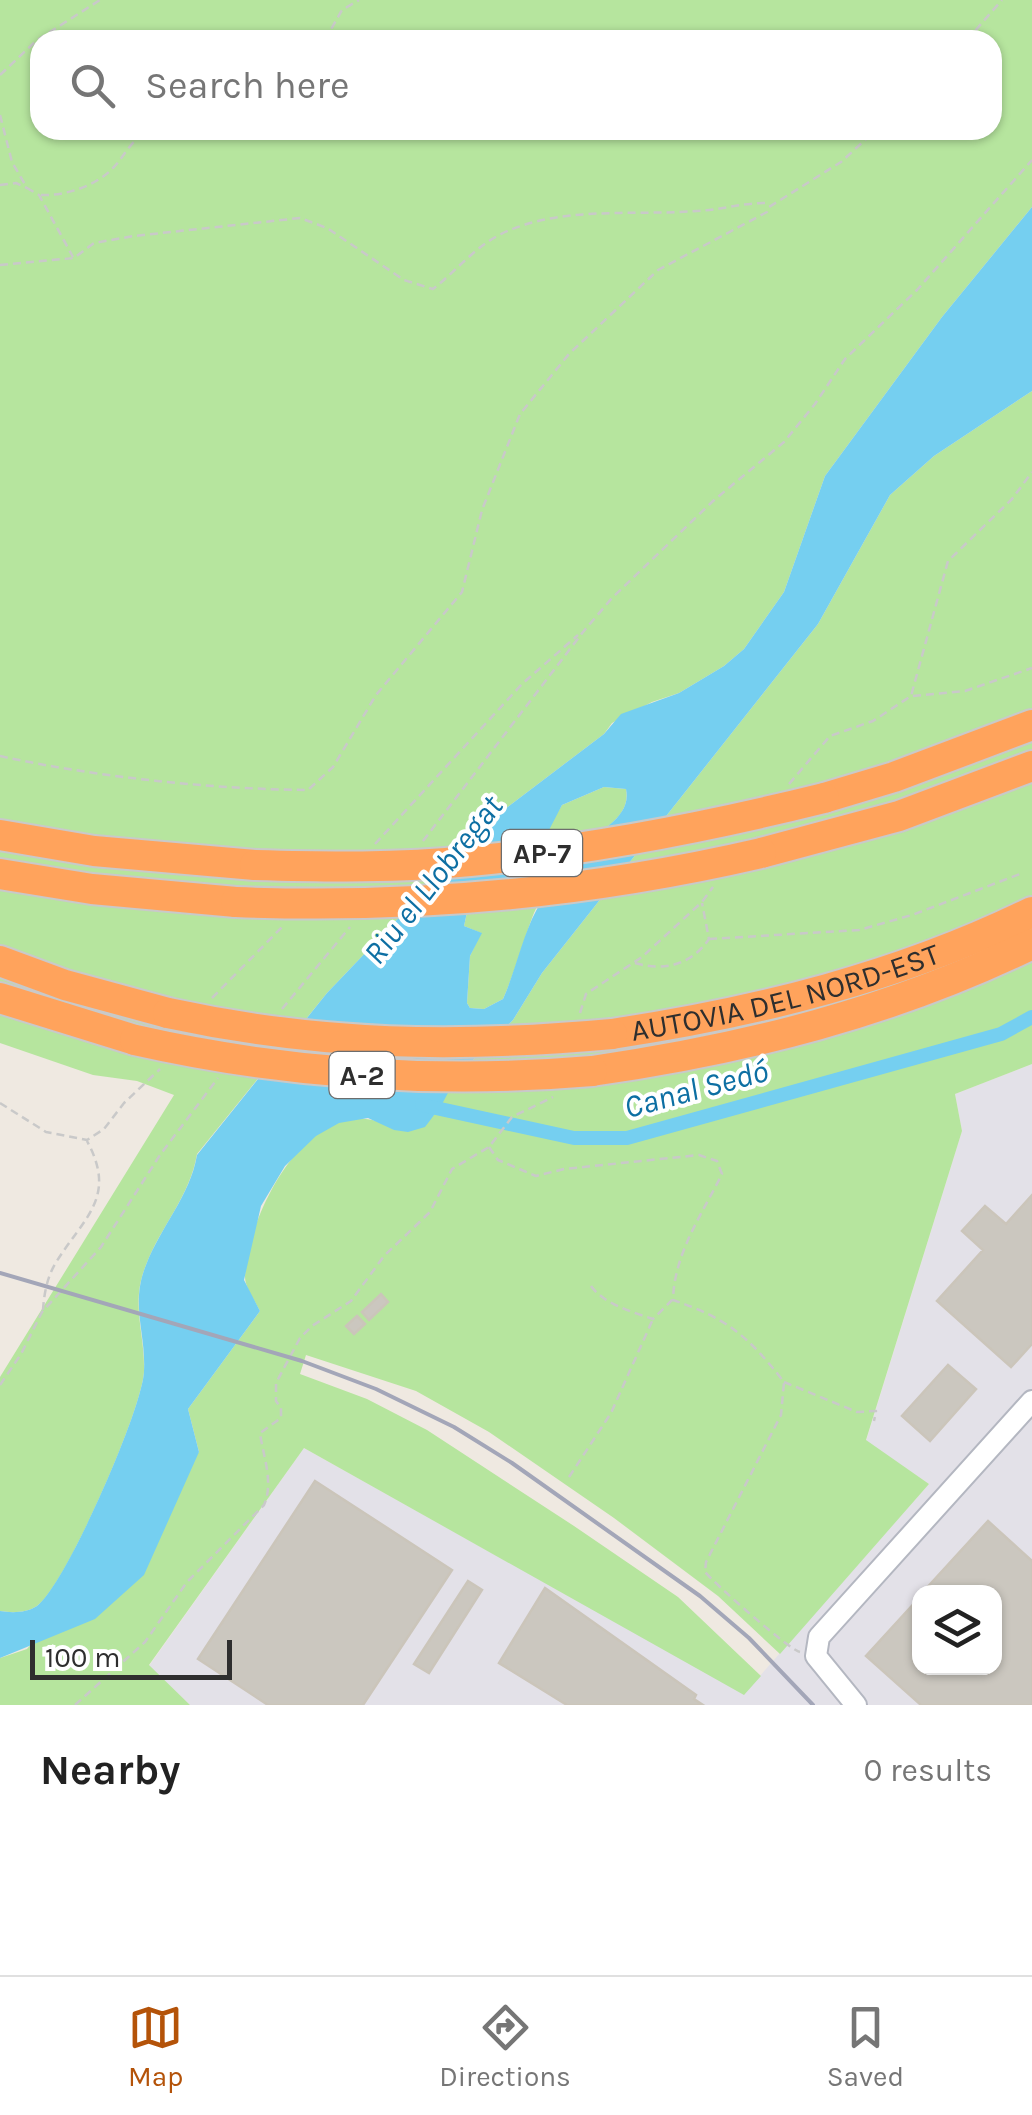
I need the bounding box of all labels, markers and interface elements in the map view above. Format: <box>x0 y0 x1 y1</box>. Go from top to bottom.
search box <box>30 30 1002 140</box>
icon: search <box>65 58 120 113</box>
text: Search here <box>145 63 349 108</box>
water label: Riu el Llobregat <box>356 788 511 972</box>
road number: AP-7 <box>502 830 582 876</box>
street label: AUTOVIA DEL NORD-EST <box>628 936 944 1049</box>
road number: A-2 <box>330 1052 394 1098</box>
water label: Canal Sedó <box>620 1052 772 1126</box>
map controls <box>912 1585 1002 1675</box>
button: layers <box>912 1585 1002 1675</box>
scale bar <box>30 1635 232 1680</box>
text: 100 m <box>45 1641 120 1674</box>
text: Nearby <box>40 1745 180 1795</box>
text: 0 results <box>863 1752 992 1789</box>
tab: Map <box>128 2000 183 2093</box>
tab: Directions <box>439 2000 571 2093</box>
tab: Saved <box>827 2000 904 2093</box>

